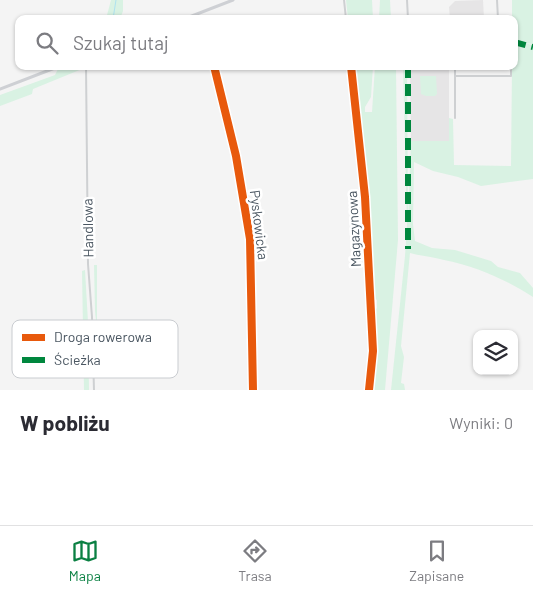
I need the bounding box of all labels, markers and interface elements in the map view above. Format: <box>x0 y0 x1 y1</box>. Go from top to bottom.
search box <box>15 15 518 70</box>
icon: search <box>33 29 61 57</box>
text: Szukaj tutaj <box>73 31 169 54</box>
street label: Pyskowicka <box>247 189 272 261</box>
street label: Magazynowa <box>343 190 364 268</box>
street label: Handlowa <box>78 198 97 258</box>
legend <box>12 320 178 378</box>
text: Droga rowerowa <box>54 328 152 345</box>
map controls <box>473 330 518 375</box>
button: layers <box>473 330 518 375</box>
text: Ścieżka <box>54 351 101 368</box>
text: W pobliżu <box>20 410 110 435</box>
text: Wyniki: 0 <box>449 413 513 432</box>
tab: Mapa <box>69 537 101 584</box>
tab: Trasa <box>238 537 272 584</box>
tab: Zapisane <box>409 537 464 584</box>

